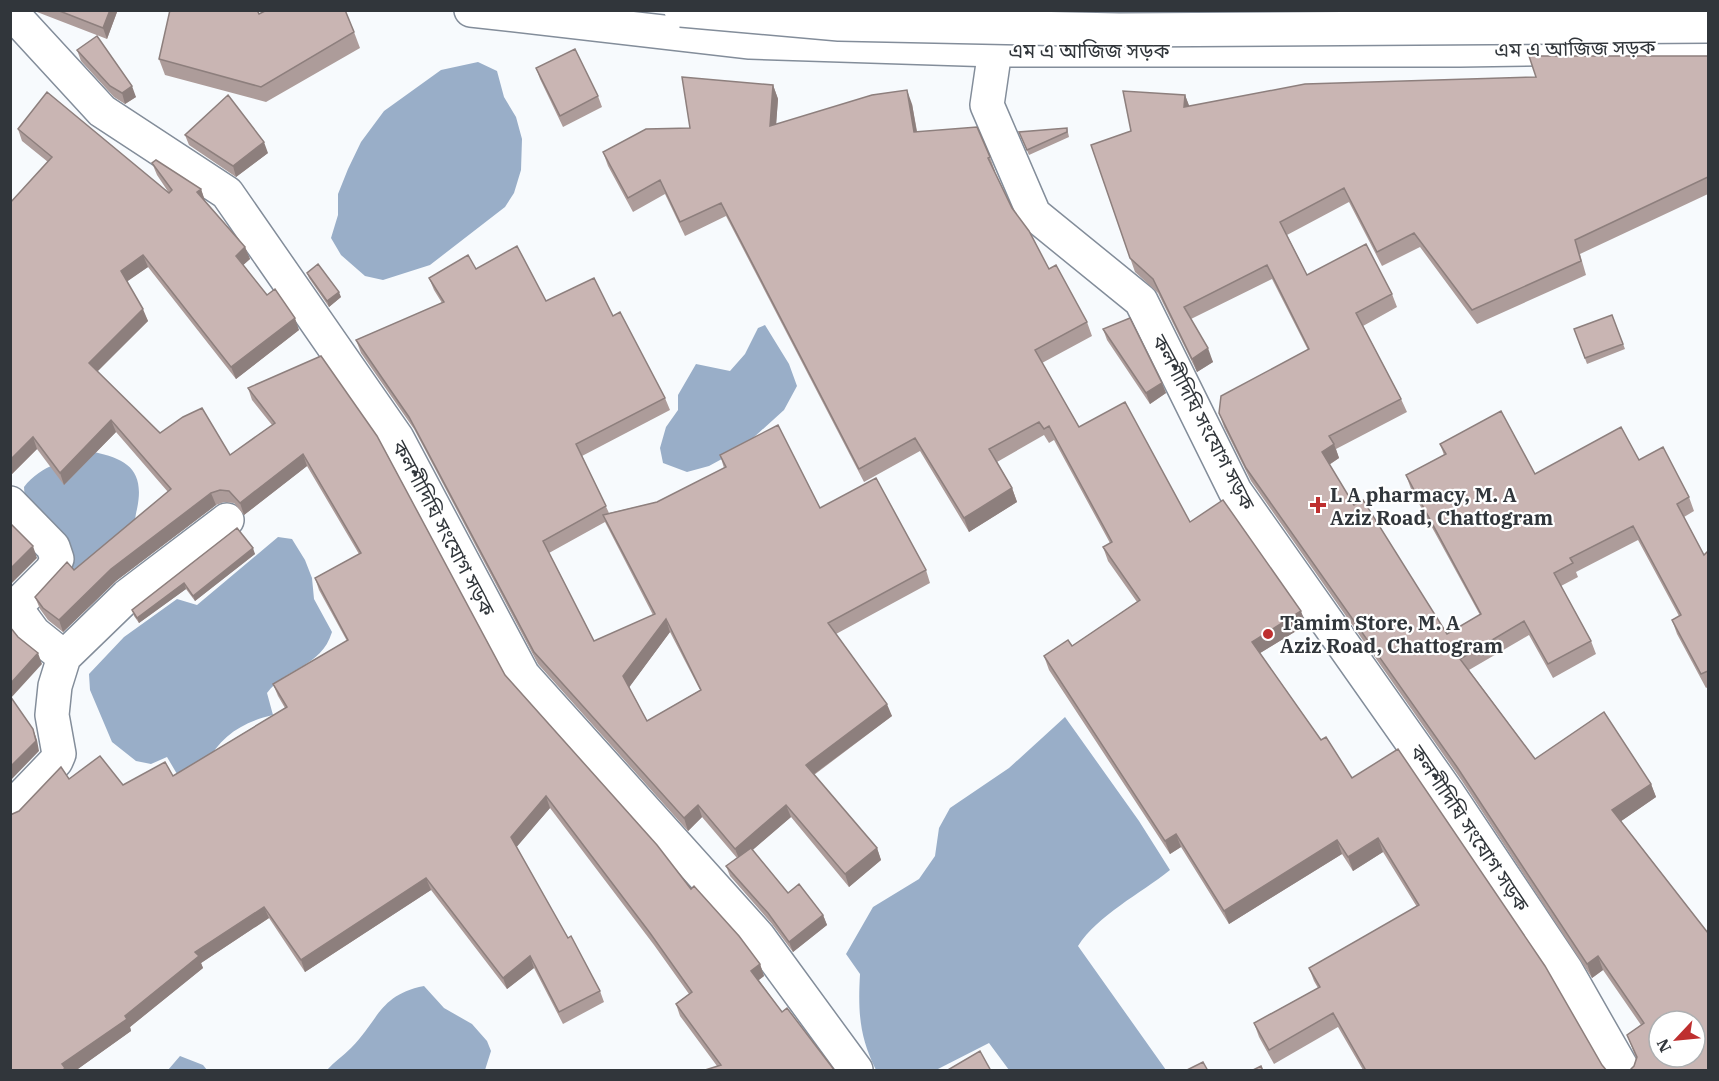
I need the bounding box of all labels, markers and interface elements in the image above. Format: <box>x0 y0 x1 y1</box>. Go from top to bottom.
street label: এম এ আজিজ সড়ক <box>1494 33 1657 63</box>
street label: এম এ আজিজ সড়ক <box>1008 37 1170 64</box>
street label: কলশীদিঘি সংযোগ সড়ক <box>1146 329 1262 515</box>
street label: কলশীদিঘি সংযোগ সড়ক <box>386 435 502 621</box>
place label: L A pharmacy, M. A Aziz Road, Chattogram <box>1330 481 1553 531</box>
marker: L A pharmacy, M. A Aziz Road, Chattogram <box>1311 498 1325 512</box>
place label: Tamim Store, M. A Aziz Road, Chattogram <box>1280 609 1503 659</box>
marker: Tamim Store, M. A Aziz Road, Chattogram <box>1261 627 1275 641</box>
street label: কলশীদিঘি সংযোগ সড়ক <box>1404 739 1536 917</box>
north arrow <box>1647 1009 1707 1069</box>
text: N <box>1652 1036 1675 1056</box>

